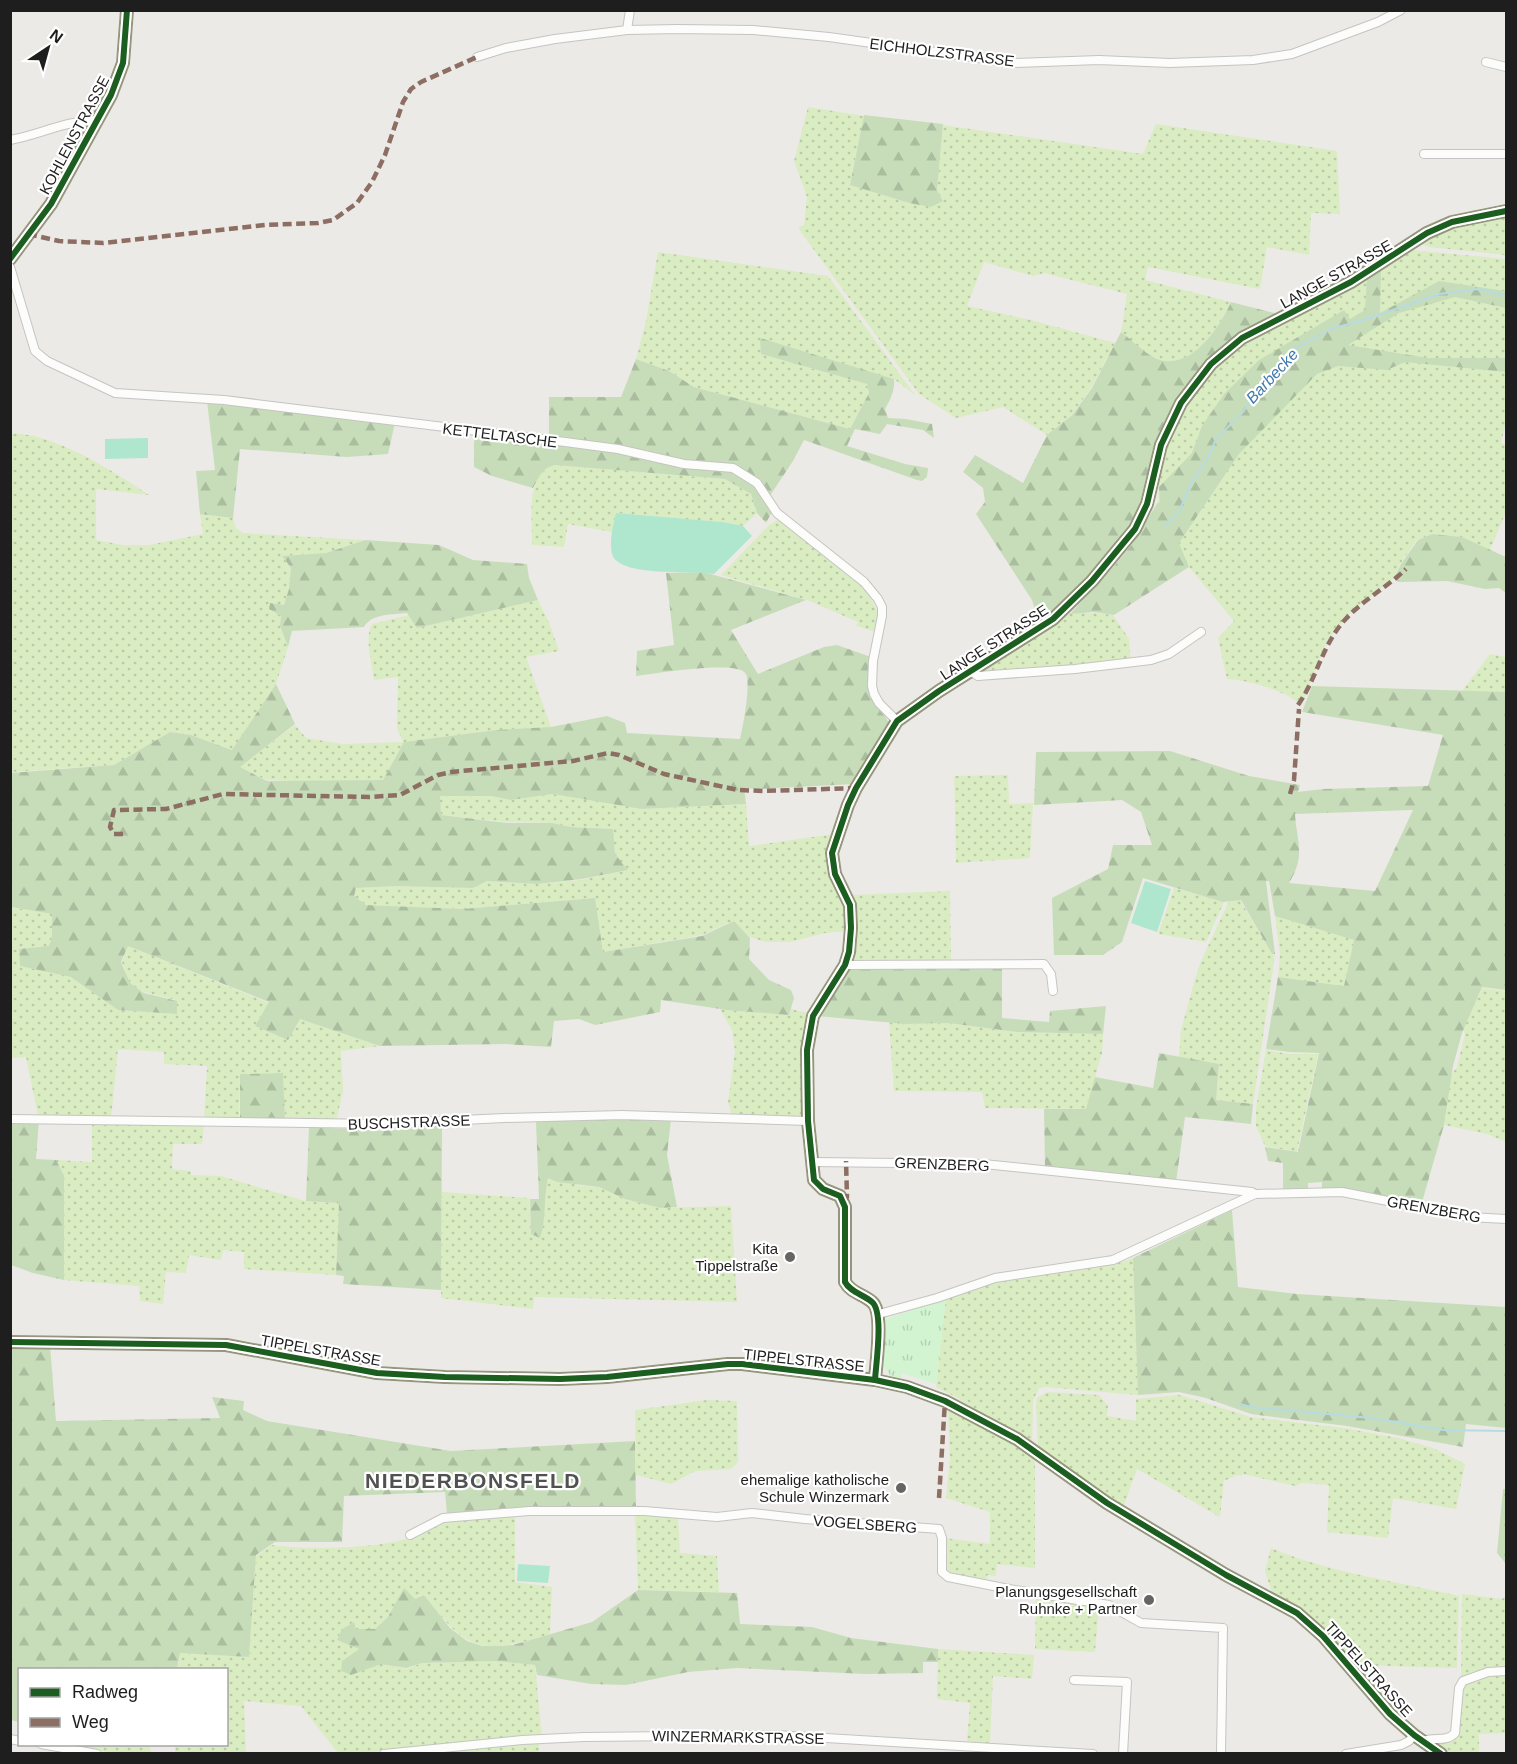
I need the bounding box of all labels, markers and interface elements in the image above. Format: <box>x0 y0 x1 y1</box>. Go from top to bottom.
north arrow <box>18 18 78 78</box>
text: N <box>47 26 66 47</box>
street label: EICHHOLZSTRASSE <box>869 35 1015 69</box>
street label: KOHLENSTRASSE <box>36 73 112 197</box>
street label: LANGE STRASSE <box>1277 236 1395 312</box>
water label: Barbecke <box>1243 345 1301 407</box>
street label: KETTELTASCHE <box>442 420 558 450</box>
street label: LANGE STRASSE <box>937 601 1051 683</box>
street label: BUSCHSTRASSE <box>347 1111 471 1133</box>
street label: GRENZBERG <box>894 1154 990 1174</box>
street label: GRENZBERG <box>1386 1192 1482 1226</box>
place label: Kita Tippelstraße <box>695 1240 779 1274</box>
marker: Kita Tippelstraße <box>783 1250 797 1264</box>
street label: TIPPELSTRASSE <box>260 1331 382 1369</box>
street label: TIPPELSTRASSE <box>743 1345 865 1375</box>
district label: NIEDERBONSFELD <box>365 1469 581 1492</box>
place label: ehemalige katholische Schule Winzermark <box>741 1471 889 1505</box>
marker: ehemalige katholische Schule Winzermark <box>894 1481 908 1495</box>
street label: VOGELSBERG <box>812 1512 918 1536</box>
place label: Planungsgesellschaft Ruhnke + Partner <box>995 1583 1138 1617</box>
marker: Planungsgesellschaft Ruhnke + Partner <box>1142 1593 1156 1607</box>
street label: TIPPELSTRASSE <box>1322 1618 1416 1720</box>
legend <box>18 1668 228 1746</box>
text: Radweg <box>72 1682 138 1702</box>
text: Weg <box>72 1712 109 1732</box>
street label: WINZERMARKSTRASSE <box>652 1727 824 1747</box>

